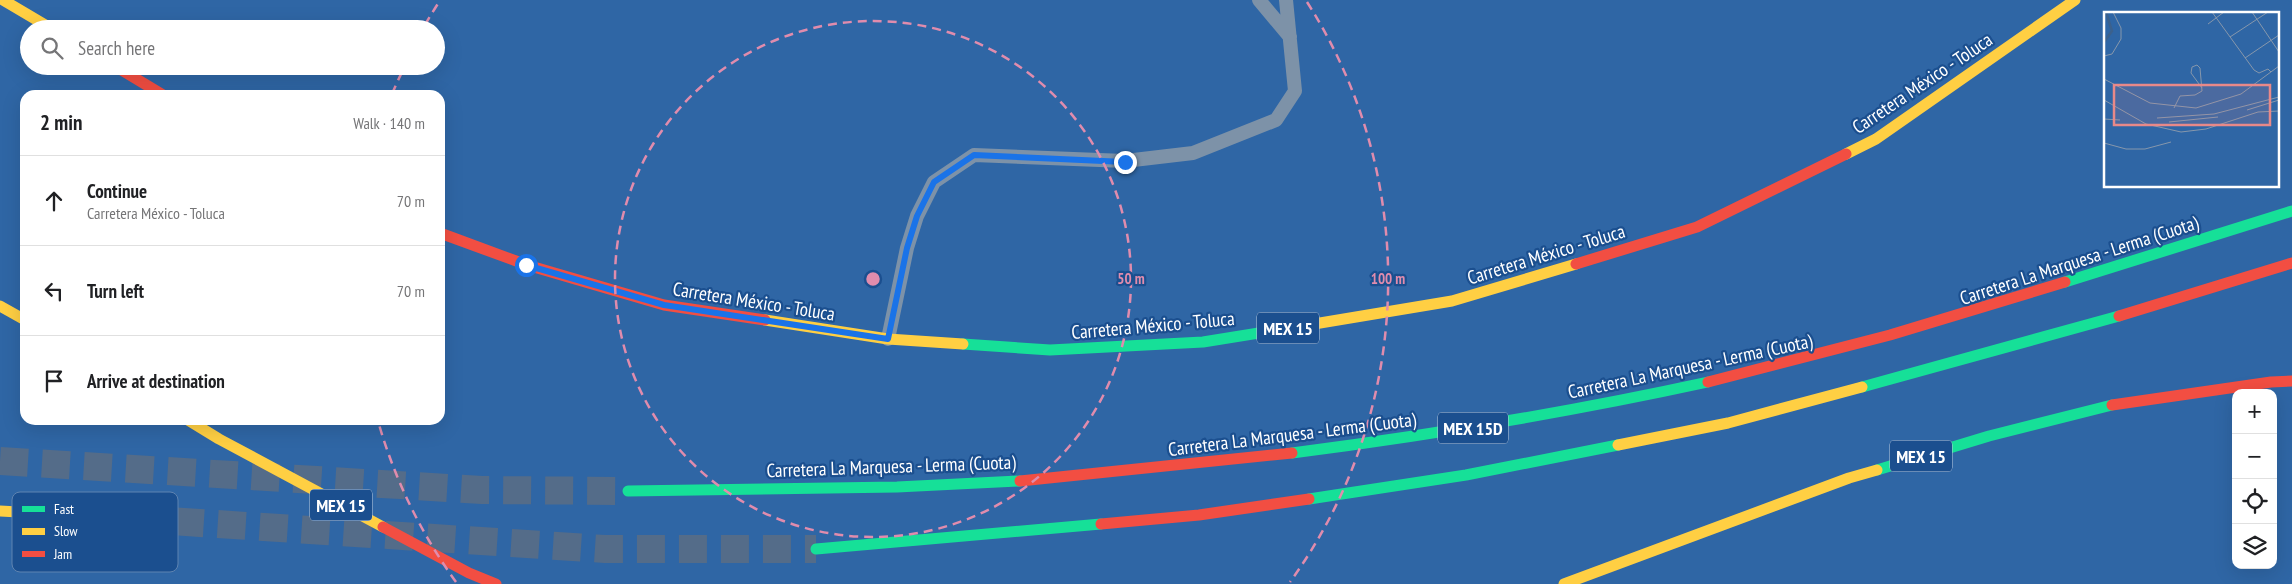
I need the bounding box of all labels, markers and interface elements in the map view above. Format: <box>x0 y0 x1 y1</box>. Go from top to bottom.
inset map <box>2104 12 2280 188</box>
search box <box>20 20 445 75</box>
street label: Carretera México - Toluca <box>1847 27 1997 139</box>
icon: search <box>38 34 66 62</box>
text: Search here <box>78 36 155 60</box>
text: 2 min <box>40 109 82 136</box>
text: Walk · 140 m <box>353 113 425 133</box>
route end <box>1114 151 1137 174</box>
text: Continue <box>87 179 147 203</box>
icon: ahead <box>40 187 68 215</box>
text: 70 m <box>397 191 425 211</box>
text: Carretera México - Toluca <box>87 203 225 223</box>
street label: Carretera La Marquesa - Lerma (Cuota) <box>1957 210 2202 310</box>
street label: Carretera México - Toluca <box>1464 219 1628 289</box>
route start <box>515 254 538 277</box>
text: 50 m <box>1117 269 1145 288</box>
text: 100 m <box>1371 269 1405 288</box>
centre of rings <box>864 270 882 288</box>
street label: Carretera México - Toluca <box>671 276 837 326</box>
icon: left <box>40 277 68 305</box>
text: Turn left <box>87 279 144 303</box>
text: 70 m <box>397 281 425 301</box>
street label: Carretera México - Toluca <box>1070 306 1236 344</box>
road number: MEX 15 <box>1257 312 1319 343</box>
street label: Carretera La Marquesa - Lerma (Cuota) <box>1566 328 1815 404</box>
icon: arrive <box>40 367 68 395</box>
text: Arrive at destination <box>87 369 225 393</box>
map controls <box>2232 389 2277 569</box>
button: + <box>2232 389 2277 434</box>
street label: Carretera La Marquesa - Lerma (Cuota) <box>1167 407 1418 461</box>
road number: MEX 15D <box>1438 412 1508 443</box>
button: − <box>2232 434 2277 479</box>
road number: MEX 15 <box>1890 441 1952 472</box>
street label: Carretera La Marquesa - Lerma (Cuota) <box>766 450 1017 482</box>
button: locate <box>2232 479 2277 524</box>
road number: MEX 15 <box>310 490 372 520</box>
legend <box>12 492 178 572</box>
text: Fast <box>54 500 74 518</box>
text: Slow <box>54 522 78 540</box>
button: layers <box>2232 524 2277 569</box>
text: Jam <box>53 545 72 563</box>

